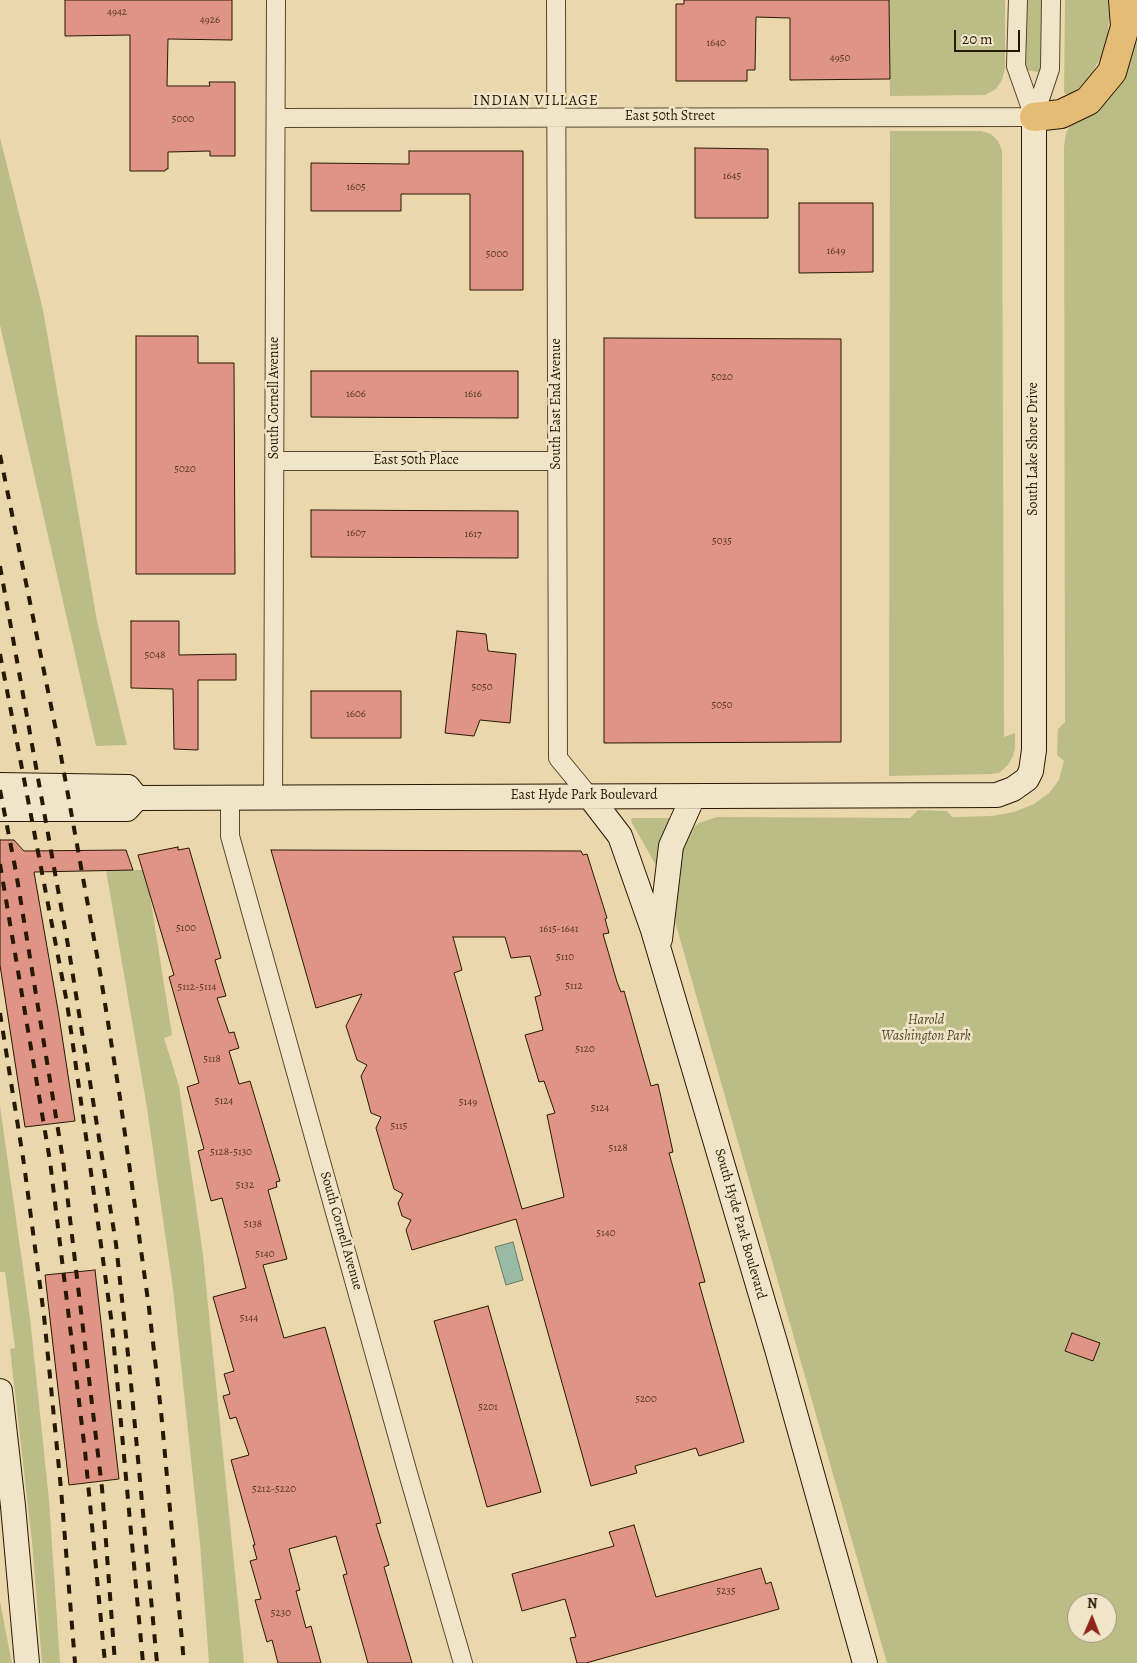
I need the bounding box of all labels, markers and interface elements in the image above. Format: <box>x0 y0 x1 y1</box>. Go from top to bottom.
house number: 4942 <box>107 5 127 19</box>
house number: 4926 <box>200 13 220 27</box>
scale bar <box>957 20 1023 52</box>
text: 20 m <box>962 29 993 49</box>
house number: 1640 <box>706 36 726 50</box>
house number: 4950 <box>830 51 850 65</box>
district label: INDIAN VILLAGE <box>471 92 601 110</box>
street label: East 50th Street <box>625 109 715 125</box>
house number: 5000 <box>172 112 194 126</box>
house number: 1645 <box>723 169 741 183</box>
house number: 1605 <box>346 180 366 194</box>
house number: 1649 <box>827 244 845 258</box>
house number: 5000 <box>486 247 508 261</box>
street label: South Cornell Avenue <box>267 337 283 459</box>
street label: South East End Avenue <box>549 338 565 470</box>
house number: 5020 <box>711 370 733 384</box>
street label: South Lake Shore Drive <box>1026 382 1042 516</box>
house number: 1606 <box>346 387 366 401</box>
house number: 1616 <box>464 387 482 401</box>
street label: East 50th Place <box>373 453 459 469</box>
house number: 5020 <box>174 462 196 476</box>
house number: 1607 <box>346 526 366 540</box>
house number: 1617 <box>464 527 482 541</box>
house number: 5035 <box>712 534 732 548</box>
house number: 5048 <box>145 648 165 662</box>
house number: 5050 <box>471 680 493 694</box>
house number: 5050 <box>711 698 733 712</box>
house number: 1606 <box>346 707 366 721</box>
street label: East Hyde Park Boulevard <box>510 788 658 804</box>
house number: 5100 <box>176 921 196 935</box>
house number: 1615-1641 <box>539 922 579 936</box>
house number: 5110 <box>556 950 574 964</box>
house number: 5112 <box>565 979 583 993</box>
house number: 5112-5114 <box>178 980 216 994</box>
park label: Harold Washington Park <box>881 1013 971 1046</box>
house number: 5120 <box>575 1042 595 1056</box>
house number: 5118 <box>203 1052 221 1066</box>
house number: 5124 <box>215 1094 233 1108</box>
house number: 5149 <box>459 1095 477 1109</box>
house number: 5124 <box>591 1101 609 1115</box>
house number: 5115 <box>391 1119 407 1133</box>
house number: 5128 <box>608 1141 628 1155</box>
house number: 5128-5130 <box>210 1145 252 1159</box>
street label: South Hyde Park Boulevard <box>710 1147 770 1301</box>
street label: South Cornell Avenue <box>316 1170 366 1292</box>
house number: 5132 <box>236 1178 254 1192</box>
house number: 5138 <box>244 1217 262 1231</box>
house number: 5140 <box>596 1226 616 1240</box>
house number: 5140 <box>255 1247 275 1261</box>
house number: 5144 <box>240 1311 258 1325</box>
house number: 5200 <box>635 1392 657 1406</box>
house number: 5201 <box>478 1400 498 1414</box>
house number: 5212-5220 <box>252 1482 296 1496</box>
house number: 5235 <box>716 1584 736 1598</box>
north arrow <box>1067 1593 1117 1643</box>
text: N <box>1087 1594 1098 1613</box>
house number: 5230 <box>271 1606 291 1620</box>

